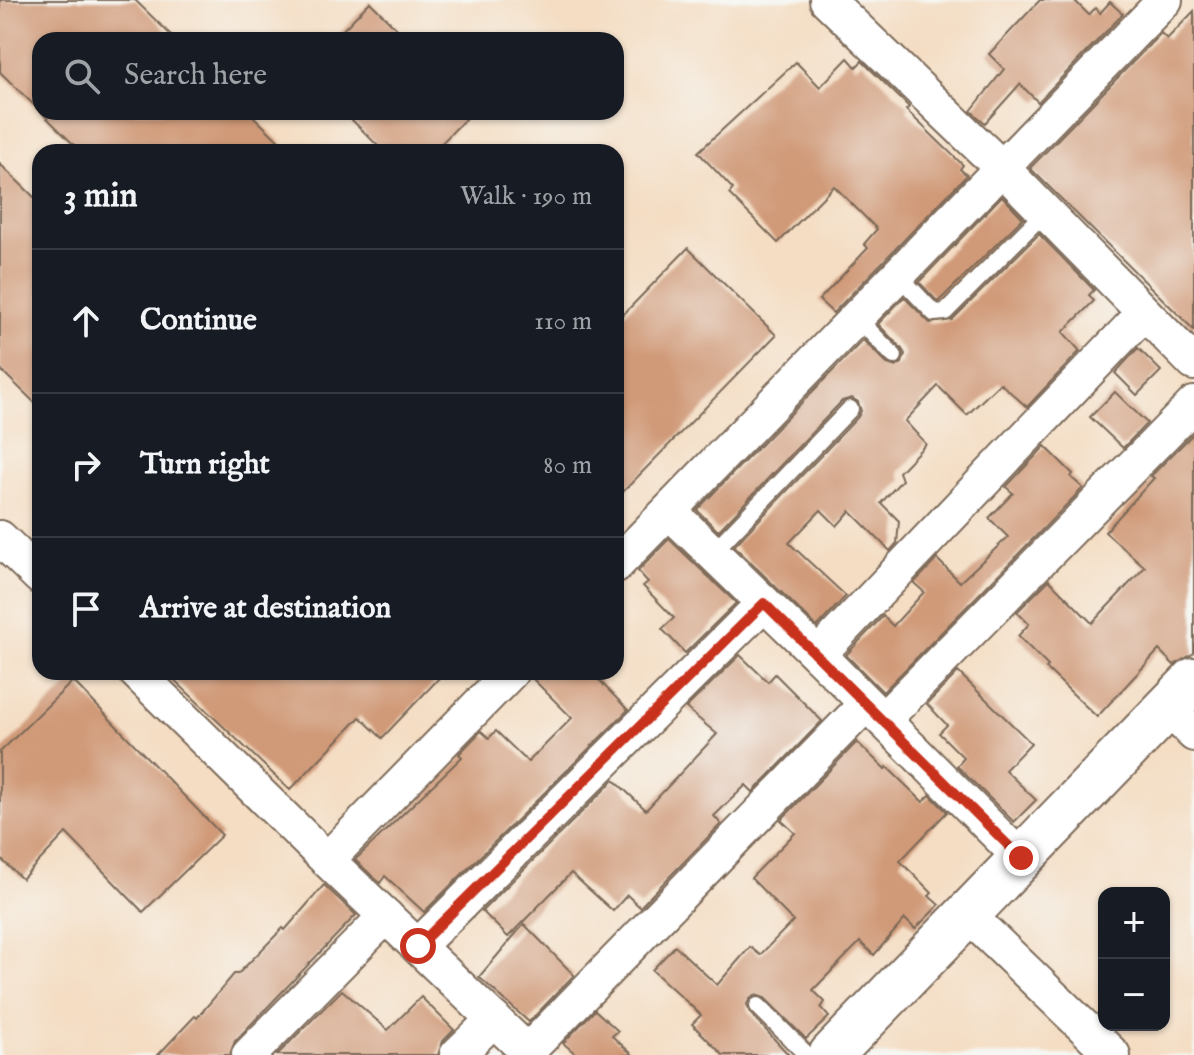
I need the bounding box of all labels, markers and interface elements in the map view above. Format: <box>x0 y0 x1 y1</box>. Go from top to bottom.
search box <box>32 32 624 120</box>
icon: search <box>60 54 104 98</box>
text: Search here <box>124 57 267 95</box>
text: 3 min <box>64 175 138 218</box>
text: Walk · 190 m <box>460 180 592 213</box>
icon: ahead <box>64 299 108 343</box>
text: Continue <box>140 302 257 340</box>
text: 110 m <box>534 305 592 338</box>
icon: right <box>64 443 108 487</box>
text: Turn right <box>140 446 270 484</box>
text: 80 m <box>543 449 592 482</box>
icon: arrive <box>64 587 108 631</box>
text: Arrive at destination <box>140 590 391 628</box>
route end <box>1003 840 1039 876</box>
map controls <box>1098 887 1170 1031</box>
button: + <box>1098 887 1170 959</box>
route start <box>400 928 436 964</box>
button: − <box>1098 959 1170 1031</box>

